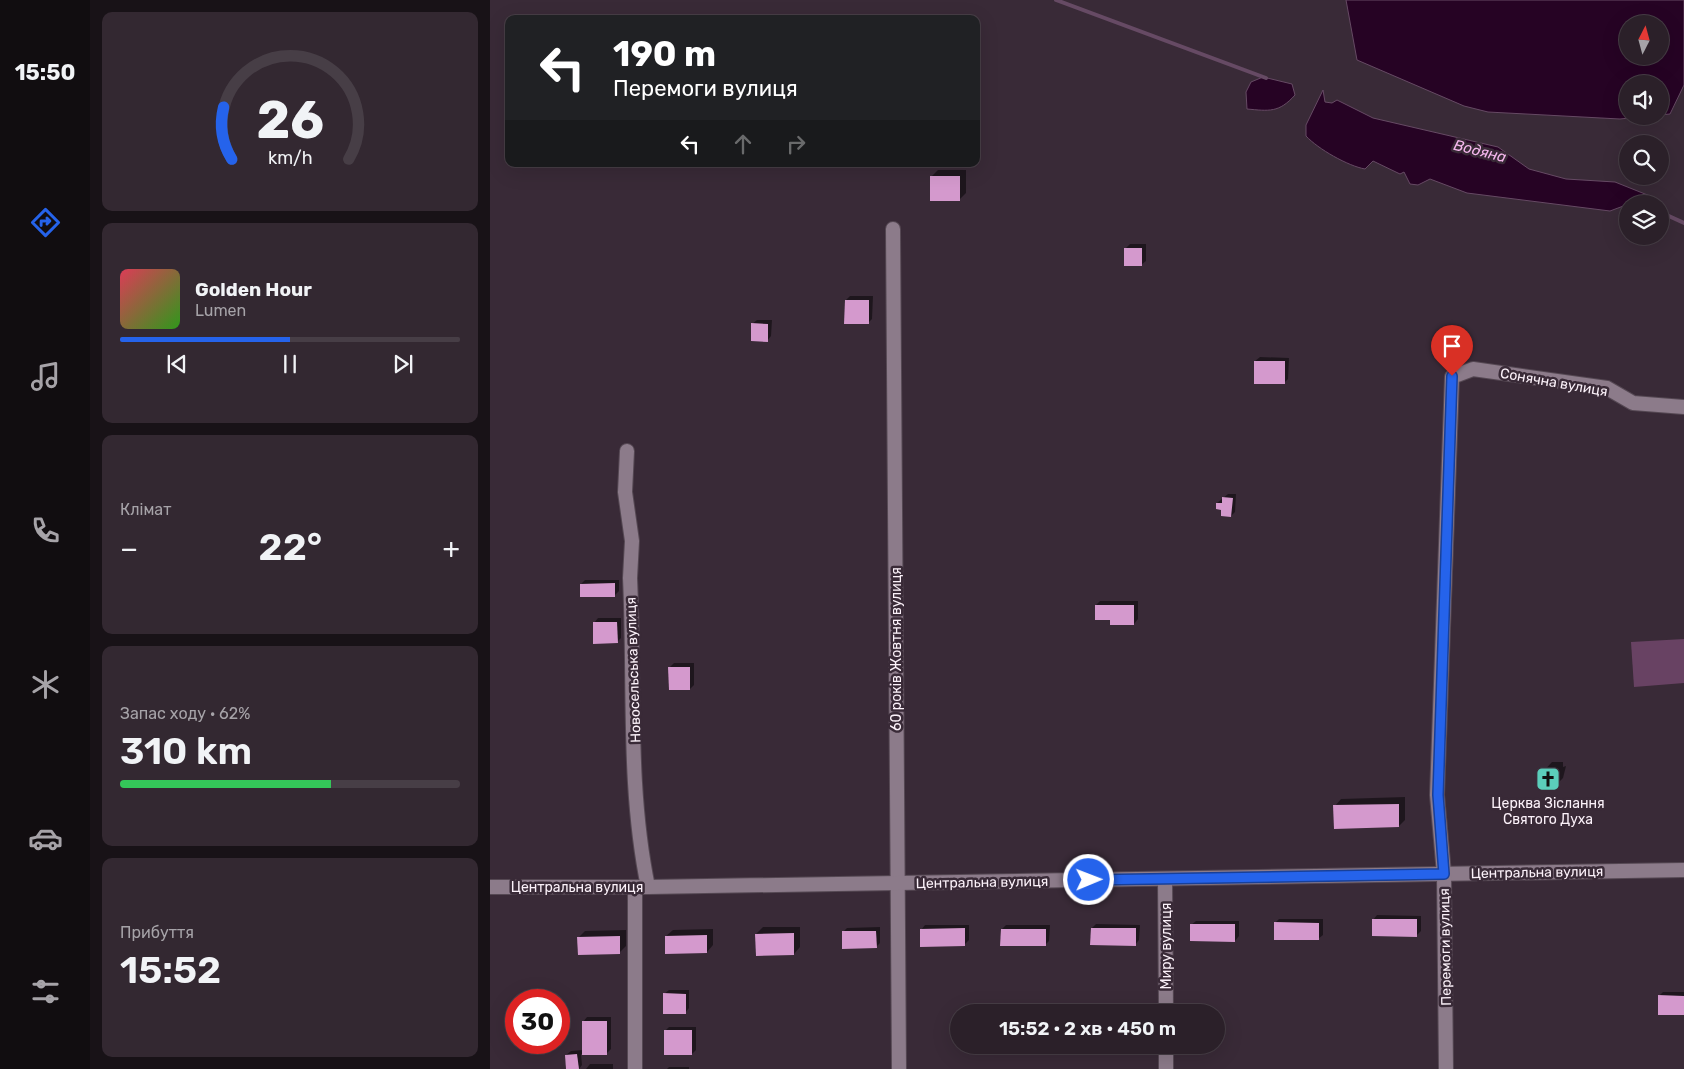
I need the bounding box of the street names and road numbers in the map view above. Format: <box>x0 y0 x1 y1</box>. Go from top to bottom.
street label: Сонячна вулиця <box>1499 365 1609 400</box>
street label: 60 років Жовтня вулиця <box>888 567 905 731</box>
street label: Новосельська вулиця <box>622 597 645 743</box>
street label: Центральна вулиця <box>1471 863 1603 882</box>
street label: Центральна вулиця <box>916 873 1048 892</box>
street label: Центральна вулиця <box>511 879 643 896</box>
street label: Перемоги вулиця <box>1436 888 1455 1006</box>
street label: Миру вулиця <box>1158 903 1175 989</box>

